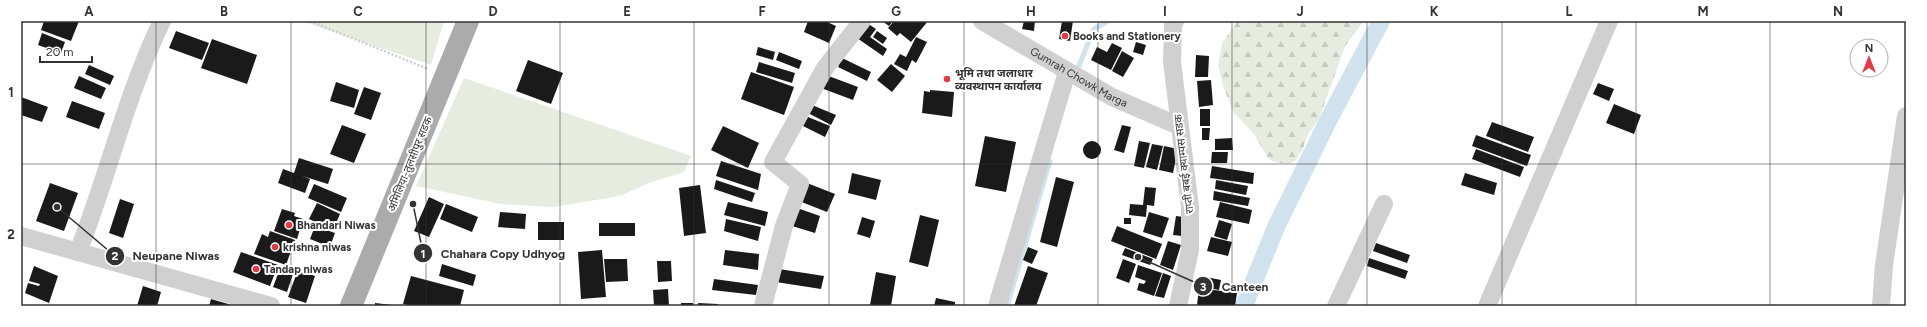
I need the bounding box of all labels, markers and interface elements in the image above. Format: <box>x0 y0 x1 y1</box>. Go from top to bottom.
text: A <box>84 4 94 19</box>
text: B <box>220 4 228 19</box>
text: C <box>353 4 363 19</box>
text: D <box>488 4 498 19</box>
text: E <box>623 4 631 19</box>
text: F <box>758 4 766 19</box>
text: G <box>891 4 901 19</box>
text: H <box>1026 4 1036 19</box>
text: I <box>1163 4 1167 19</box>
text: J <box>1296 4 1304 19</box>
text: K <box>1430 4 1439 19</box>
text: L <box>1566 4 1573 19</box>
text: M <box>1697 4 1709 19</box>
text: N <box>1833 4 1843 19</box>
place label: Books and Stationery <box>1073 30 1182 43</box>
marker: Books and Stationery <box>1060 31 1070 41</box>
scale bar <box>40 38 92 64</box>
north arrow <box>1849 38 1889 78</box>
text: N <box>1865 42 1873 55</box>
street label: Gumrah Chowk Marga <box>1028 44 1130 109</box>
text: 20 m <box>46 45 74 59</box>
place label: भूमि तथा जलाधार व्यवस्थापन कार्यालय <box>954 67 1043 93</box>
marker: भूमि तथा जलाधार व्यवस्थापन कार्यालय <box>942 74 952 84</box>
text: 1 <box>8 85 14 100</box>
street label: राप्ती बबई क्याम्पस सडक <box>1171 113 1197 214</box>
street label: अमिलिया-तुलसीपुर सडक <box>385 114 435 213</box>
place label: Bhandari Niwas <box>297 219 376 232</box>
marker: Bhandari Niwas <box>284 220 294 230</box>
text: 2 <box>7 227 15 242</box>
place label: krishna niwas <box>283 241 351 254</box>
callout: Chahara Copy Udhyog <box>413 241 574 265</box>
marker: krishna niwas <box>270 242 280 252</box>
callout: Neupane Niwas <box>105 244 228 268</box>
text: 1 <box>420 247 426 261</box>
text: Chahara Copy Udhyog <box>441 247 565 261</box>
text: 2 <box>112 249 119 263</box>
text: Neupane Niwas <box>133 249 220 263</box>
place label: Tandap niwas <box>264 263 333 276</box>
marker: Tandap niwas <box>251 264 261 274</box>
callout: Canteen <box>1193 274 1276 298</box>
text: 3 <box>1200 280 1207 294</box>
text: Canteen <box>1222 280 1269 294</box>

